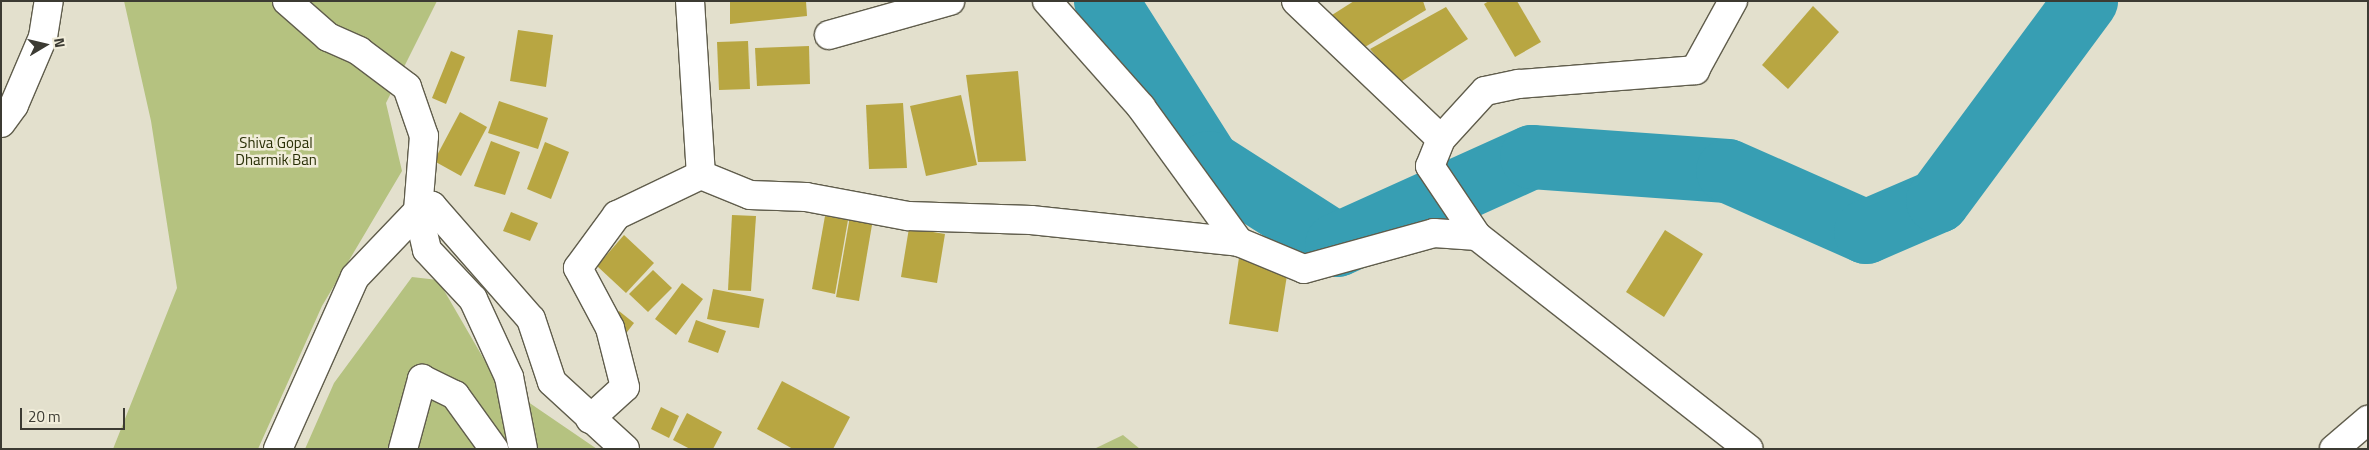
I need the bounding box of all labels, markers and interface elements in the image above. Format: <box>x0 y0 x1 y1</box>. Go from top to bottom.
north arrow <box>20 20 70 70</box>
text: N <box>49 36 71 49</box>
park label: Shiva Gopal Dharmik Ban <box>235 133 317 168</box>
scale bar <box>22 398 128 430</box>
text: 20 m <box>28 405 61 428</box>

